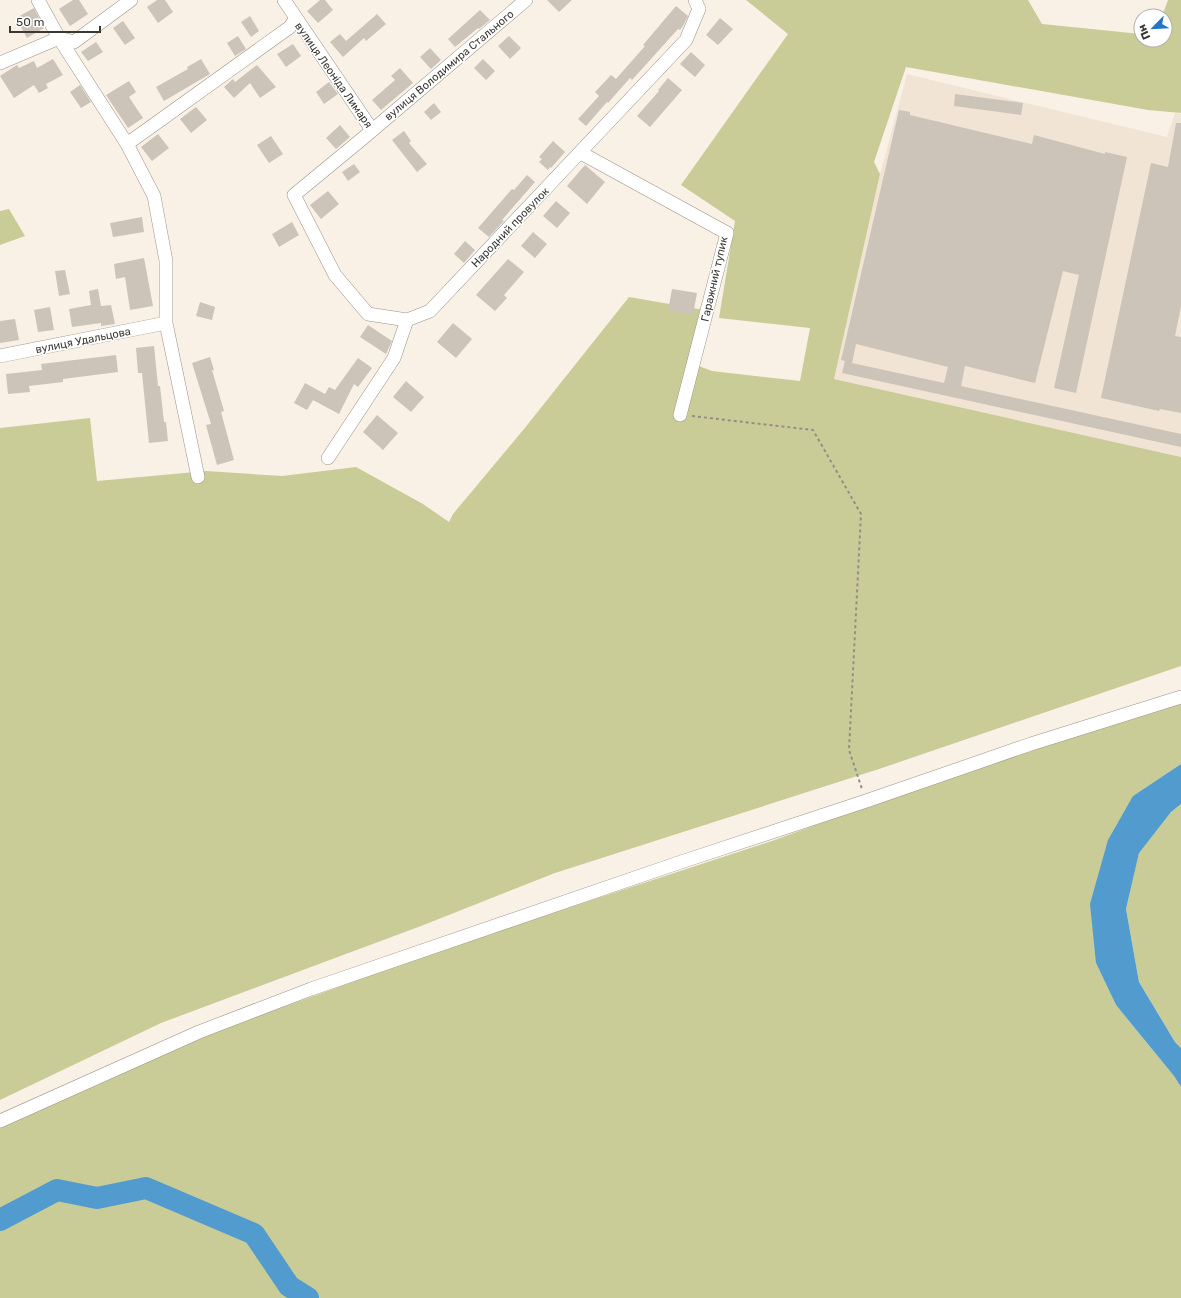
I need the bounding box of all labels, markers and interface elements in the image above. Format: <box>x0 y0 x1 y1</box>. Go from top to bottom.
scale bar <box>10 8 100 34</box>
street label: вулиця Володимира Стального <box>382 8 516 123</box>
north arrow <box>1133 8 1173 48</box>
text: 50 m <box>16 15 44 29</box>
street label: вулиця Леоніда Лимаря <box>292 20 375 131</box>
text: Пн <box>1135 22 1153 41</box>
street label: Народний провулок <box>469 185 552 270</box>
street label: Гаражний тупик <box>698 235 731 323</box>
street label: вулиця Удальцова <box>34 325 132 356</box>

